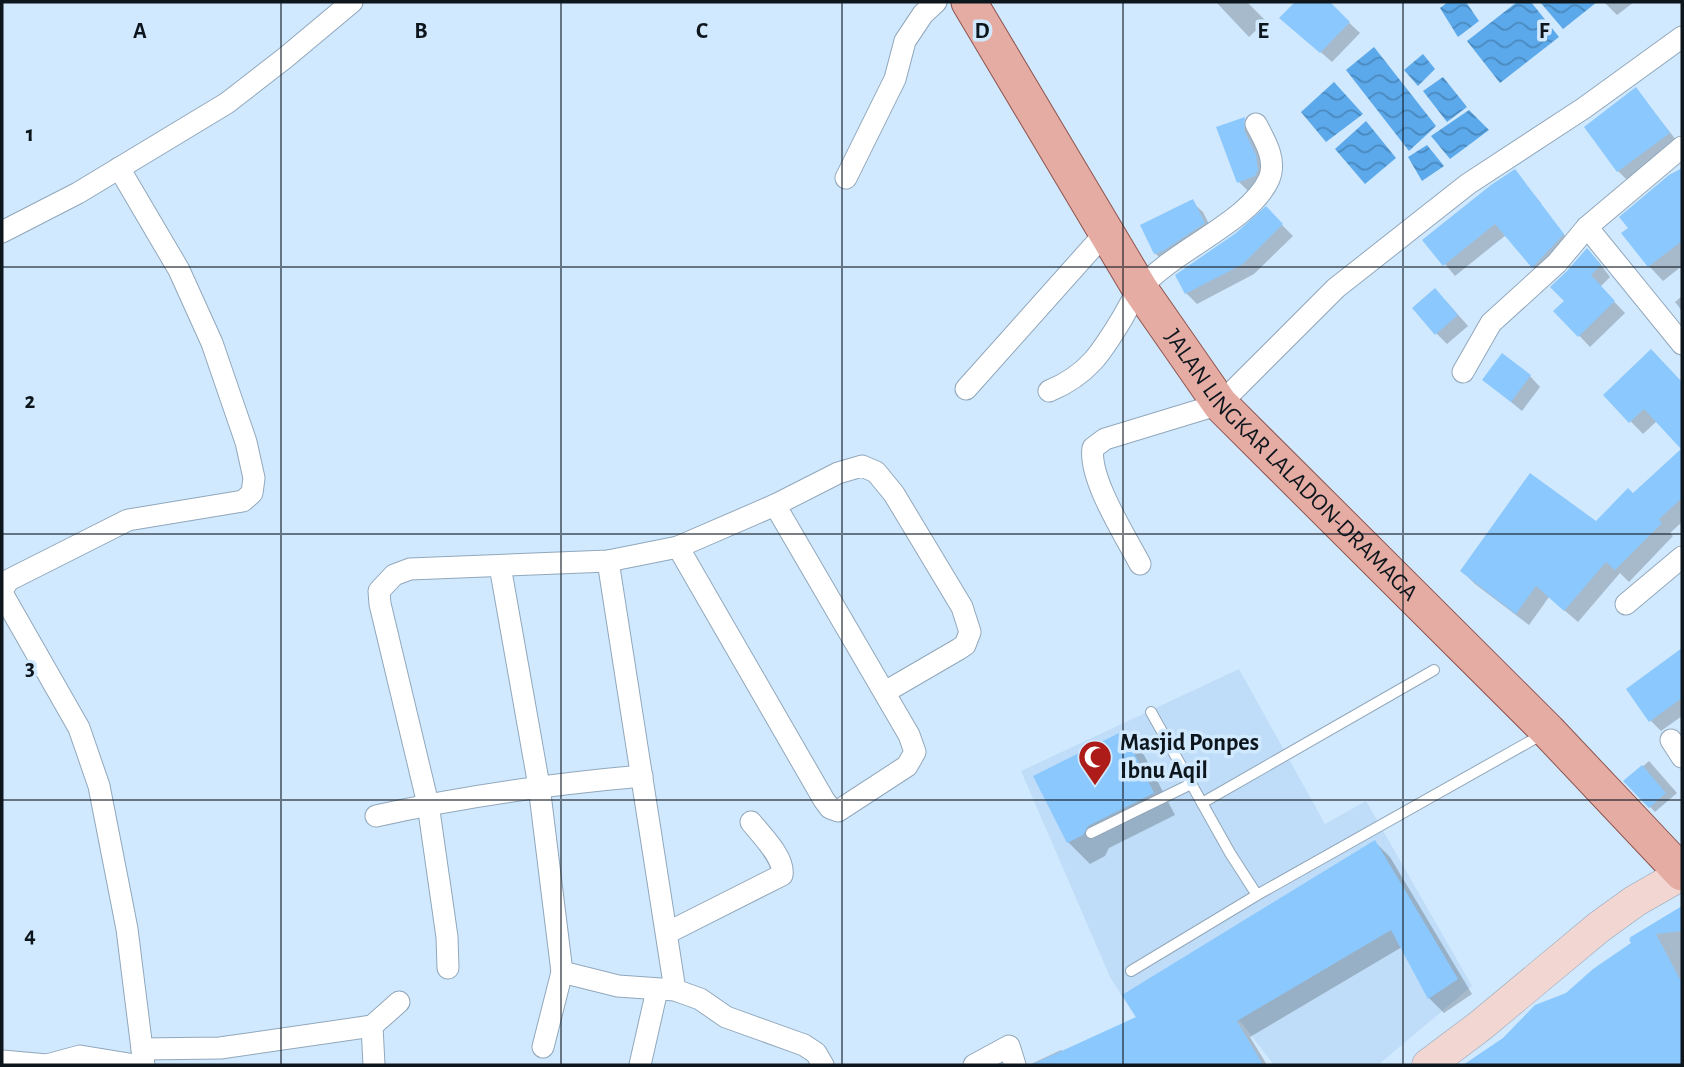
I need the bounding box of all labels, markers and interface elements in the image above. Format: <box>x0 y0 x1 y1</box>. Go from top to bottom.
text: A <box>133 20 147 43</box>
text: B <box>414 20 428 43</box>
text: C <box>696 20 708 43</box>
text: D <box>974 20 990 43</box>
text: E <box>1257 20 1269 43</box>
text: F <box>1539 20 1550 43</box>
text: 1 <box>26 123 34 146</box>
street label: JALAN LINGKAR LALADON-DRAMAGA <box>1160 325 1422 606</box>
text: 2 <box>25 390 36 413</box>
text: 3 <box>25 657 35 680</box>
place label: Masjid Ponpes Ibnu Aqil <box>1120 731 1259 783</box>
mosque icon: Masjid Ponpes Ibnu Aqil <box>1076 738 1114 787</box>
text: 4 <box>24 924 36 947</box>

